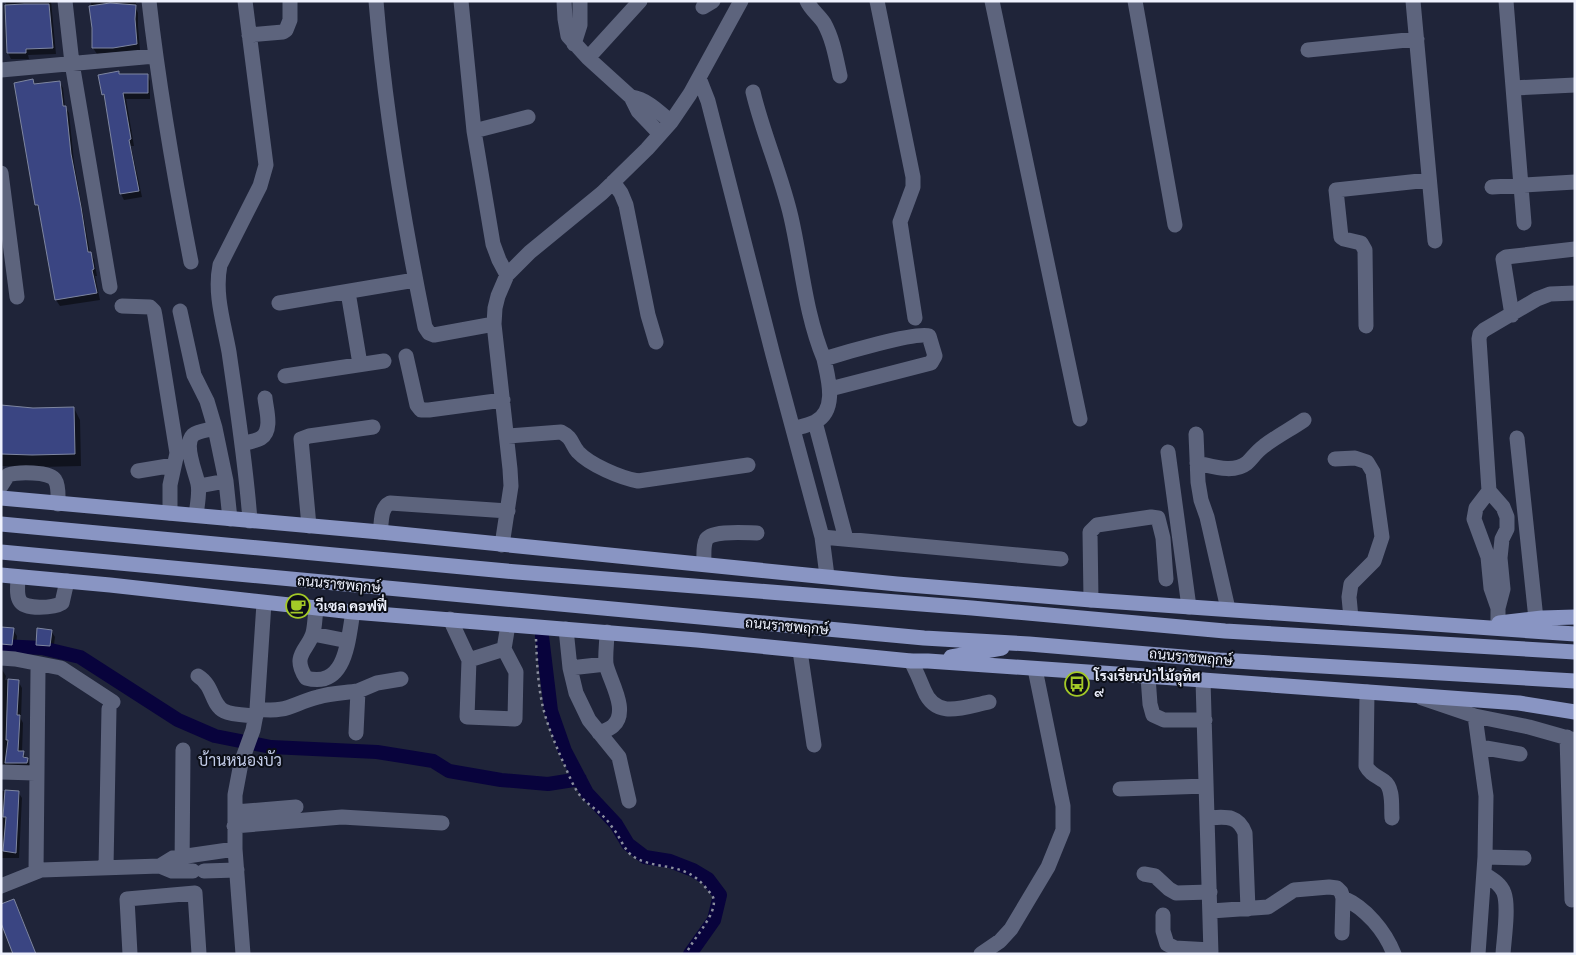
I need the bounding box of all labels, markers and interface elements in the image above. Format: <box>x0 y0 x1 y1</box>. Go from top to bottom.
street label: ถนนราชพฤกษ์ <box>296 571 382 597</box>
cafe icon: วีเซล คอฟฟี่ <box>285 593 311 619</box>
place label: วีเซล คอฟฟี่ <box>316 594 387 615</box>
street label: ถนนราชพฤกษ์ <box>744 613 830 639</box>
street label: ถนนราชพฤกษ์ <box>1148 644 1234 670</box>
place label: โรงเรียนป่าไม้อุทิศ ๙ <box>1093 667 1201 701</box>
bus stop icon: โรงเรียนป่าไม้อุทิศ ๙ <box>1064 671 1090 697</box>
district label: บ้านหนองบัว <box>198 750 282 770</box>

